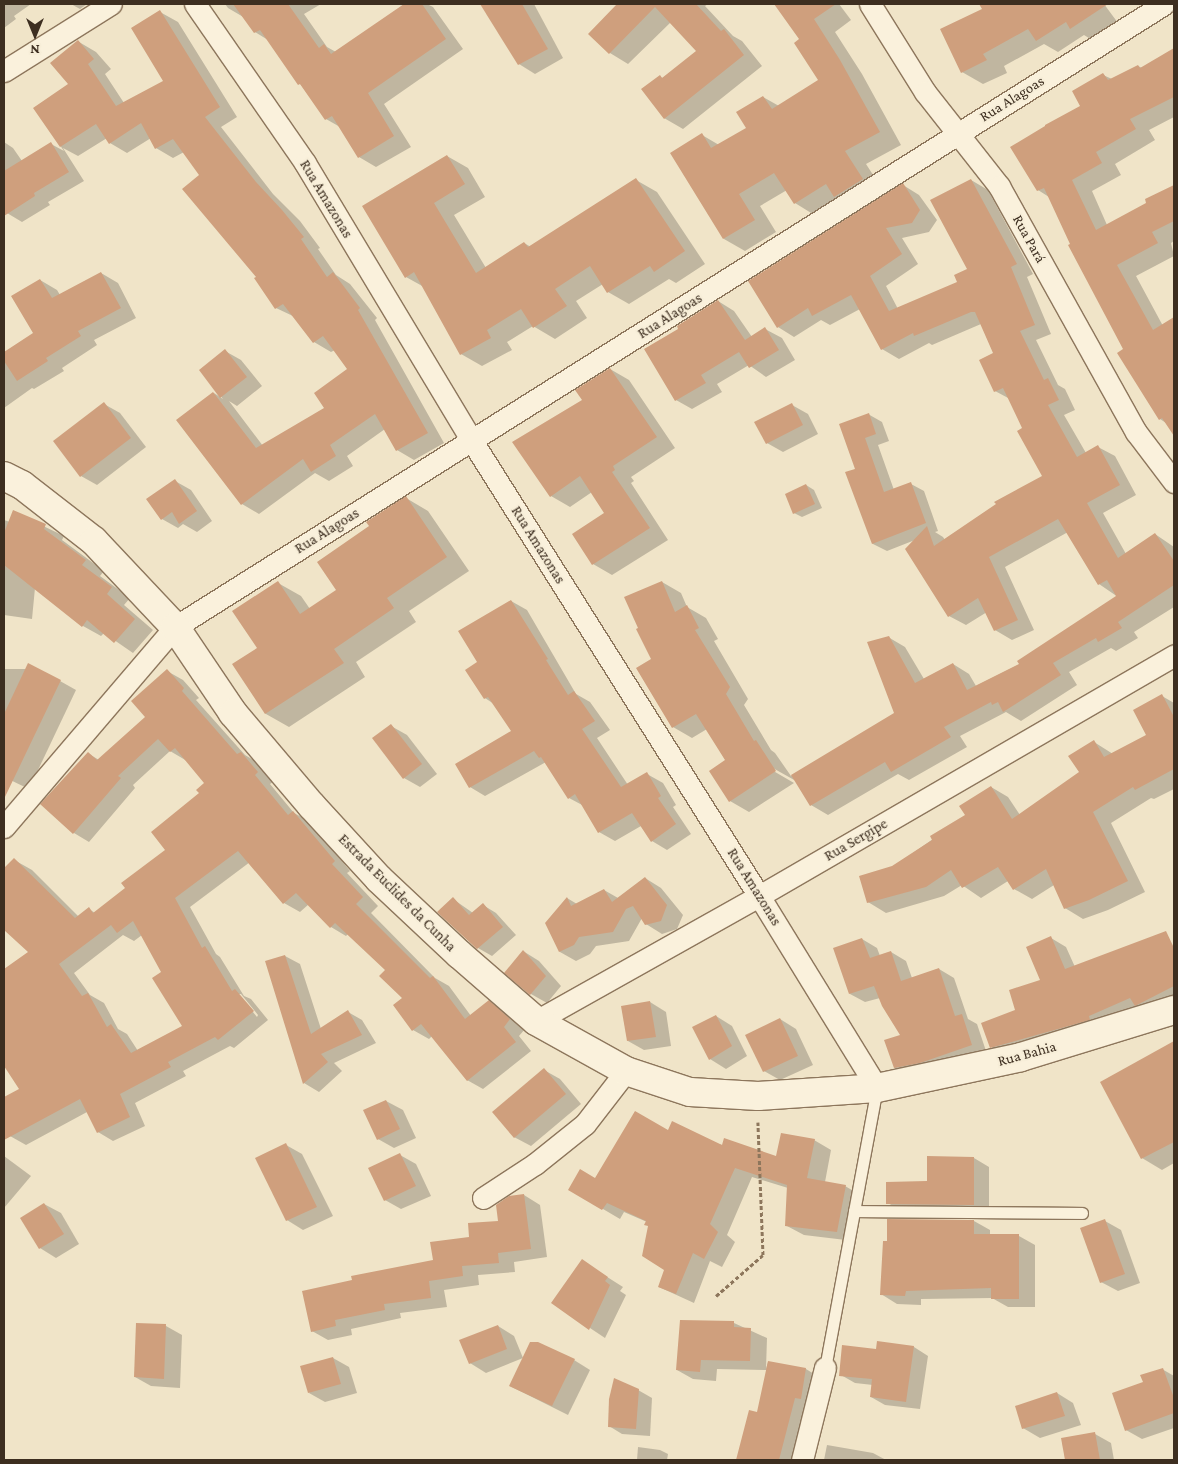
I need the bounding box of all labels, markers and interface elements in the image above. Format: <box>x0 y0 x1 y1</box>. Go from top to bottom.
north arrow <box>10 10 60 60</box>
text: N <box>30 42 40 58</box>
street label: Rua Alagoas <box>976 72 1048 126</box>
street label: Rua Amazonas <box>296 157 356 241</box>
street label: Rua Pará <box>1009 212 1049 266</box>
street label: Rua Alagoas <box>634 289 706 343</box>
street label: Rua Amazonas <box>507 503 569 587</box>
street label: Rua Alagoas <box>291 504 363 558</box>
street label: Rua Sergipe <box>821 815 891 865</box>
street label: Estrada Euclides da Cunha <box>334 830 460 956</box>
street label: Rua Amazonas <box>723 845 785 929</box>
street label: Rua Bahia <box>996 1038 1058 1070</box>

